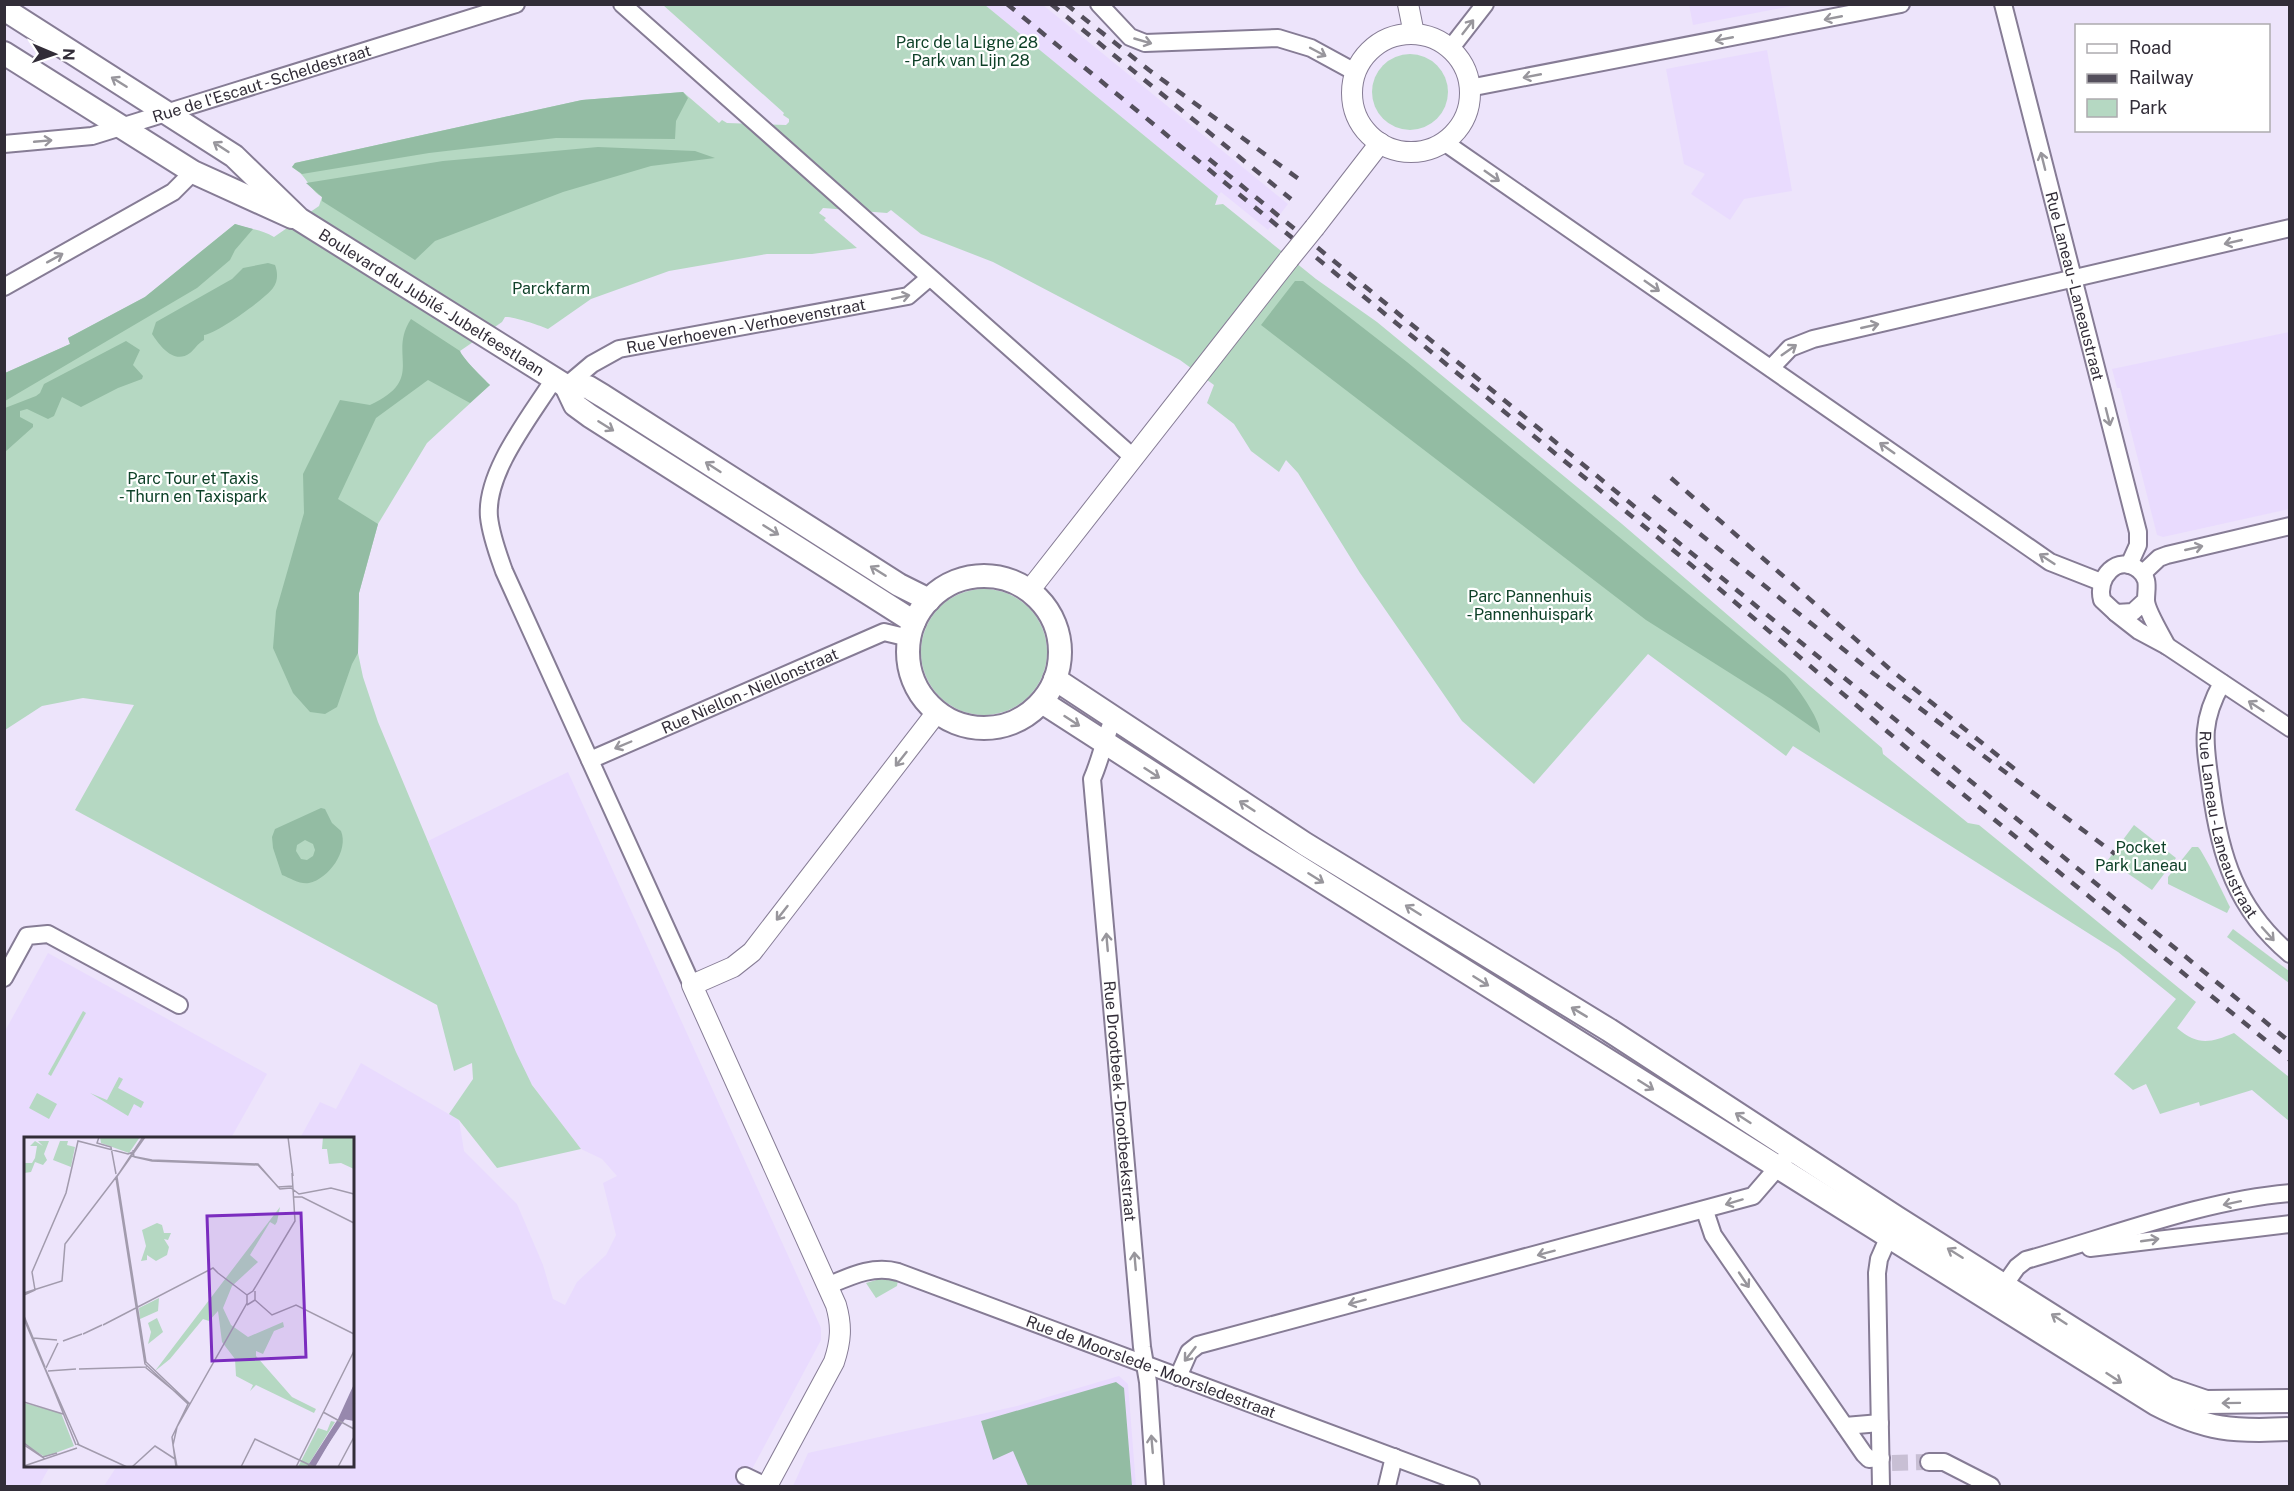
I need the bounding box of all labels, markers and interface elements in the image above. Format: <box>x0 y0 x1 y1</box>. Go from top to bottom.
one-way arrow <box>1824 13 1843 24</box>
one-way arrow <box>1461 19 1474 35</box>
north arrow <box>24 24 84 84</box>
legend <box>2075 24 2270 132</box>
park label: Parc de la Ligne 28 - Park van Lijn 28 <box>896 33 1038 70</box>
one-way arrow <box>1714 34 1734 45</box>
one-way arrow <box>1133 36 1152 47</box>
text: Road <box>2129 37 2172 58</box>
street label: Rue de l'Escaut - Scheldestraat <box>150 41 373 127</box>
one-way arrow <box>1309 46 1326 58</box>
text: N <box>59 48 78 61</box>
text: Railway <box>2129 67 2194 88</box>
one-way arrow <box>1523 71 1543 82</box>
one-way arrow <box>112 76 128 88</box>
text: Park <box>2129 97 2167 118</box>
one-way arrow <box>33 135 53 146</box>
one-way arrow <box>213 141 229 153</box>
one-way arrow <box>2036 151 2048 170</box>
one-way arrow <box>1483 170 1499 182</box>
street label: Rue Laneau - Laneaustraat <box>2041 190 2108 383</box>
street label: Boulevard du Jubilé - Jubelfeestlaan <box>315 225 548 380</box>
one-way arrow <box>2223 236 2242 248</box>
one-way arrow <box>46 252 64 263</box>
park label: Parckfarm <box>512 279 590 298</box>
one-way arrow <box>1643 280 1660 292</box>
one-way arrow <box>891 291 911 302</box>
street label: Rue Verhoeven - Verhoevenstraat <box>625 295 867 357</box>
one-way arrow <box>1860 319 1879 331</box>
one-way arrow <box>1781 344 1797 356</box>
one-way arrow <box>2103 407 2115 426</box>
one-way arrow <box>598 419 615 432</box>
one-way arrow <box>1879 442 1895 454</box>
one-way arrow <box>705 461 722 473</box>
park label: Parc Tour et Taxis - Thurn en Taxispark <box>119 469 267 506</box>
one-way arrow <box>762 524 779 536</box>
one-way arrow <box>2184 542 2203 554</box>
one-way arrow <box>2039 553 2056 565</box>
one-way arrow <box>870 565 887 577</box>
park label: Parc Pannenhuis - Pannenhuispark <box>1466 587 1594 624</box>
street label: Rue Niellon - Niellonstraat <box>658 644 841 738</box>
one-way arrow <box>2248 699 2265 711</box>
one-way arrow <box>1063 716 1080 728</box>
street label: Rue Laneau - Laneaustraat <box>2195 730 2262 922</box>
one-way arrow <box>615 740 633 751</box>
one-way arrow <box>895 750 908 766</box>
one-way arrow <box>1143 767 1160 779</box>
one-way arrow <box>1239 800 1256 813</box>
park label: Pocket Park Laneau <box>2095 838 2187 875</box>
one-way arrow <box>1307 872 1324 884</box>
one-way arrow <box>1405 903 1422 915</box>
one-way arrow <box>776 905 789 921</box>
one-way arrow <box>2261 926 2275 941</box>
one-way arrow <box>1101 932 1112 952</box>
one-way arrow <box>1473 975 1490 988</box>
street label: Rue Drootbeek - Drootbeekstraat <box>1100 980 1140 1222</box>
one-way arrow <box>1571 1005 1588 1017</box>
one-way arrow <box>1638 1079 1655 1092</box>
one-way arrow <box>1734 1111 1751 1124</box>
inset map <box>24 1137 354 1467</box>
one-way arrow <box>1725 1197 1744 1208</box>
one-way arrow <box>2223 1198 2242 1210</box>
one-way arrow <box>2139 1234 2159 1245</box>
one-way arrow <box>1947 1247 1964 1259</box>
one-way arrow <box>1537 1248 1556 1259</box>
one-way arrow <box>1129 1252 1140 1272</box>
one-way arrow <box>1738 1271 1750 1287</box>
one-way arrow <box>1348 1297 1367 1309</box>
street label: Rue de Moorslede - Moorsledestraat <box>1023 1312 1278 1422</box>
one-way arrow <box>2051 1312 2068 1324</box>
one-way arrow <box>1183 1346 1196 1362</box>
one-way arrow <box>2105 1372 2122 1384</box>
one-way arrow <box>2222 1397 2242 1409</box>
one-way arrow <box>1146 1435 1157 1455</box>

